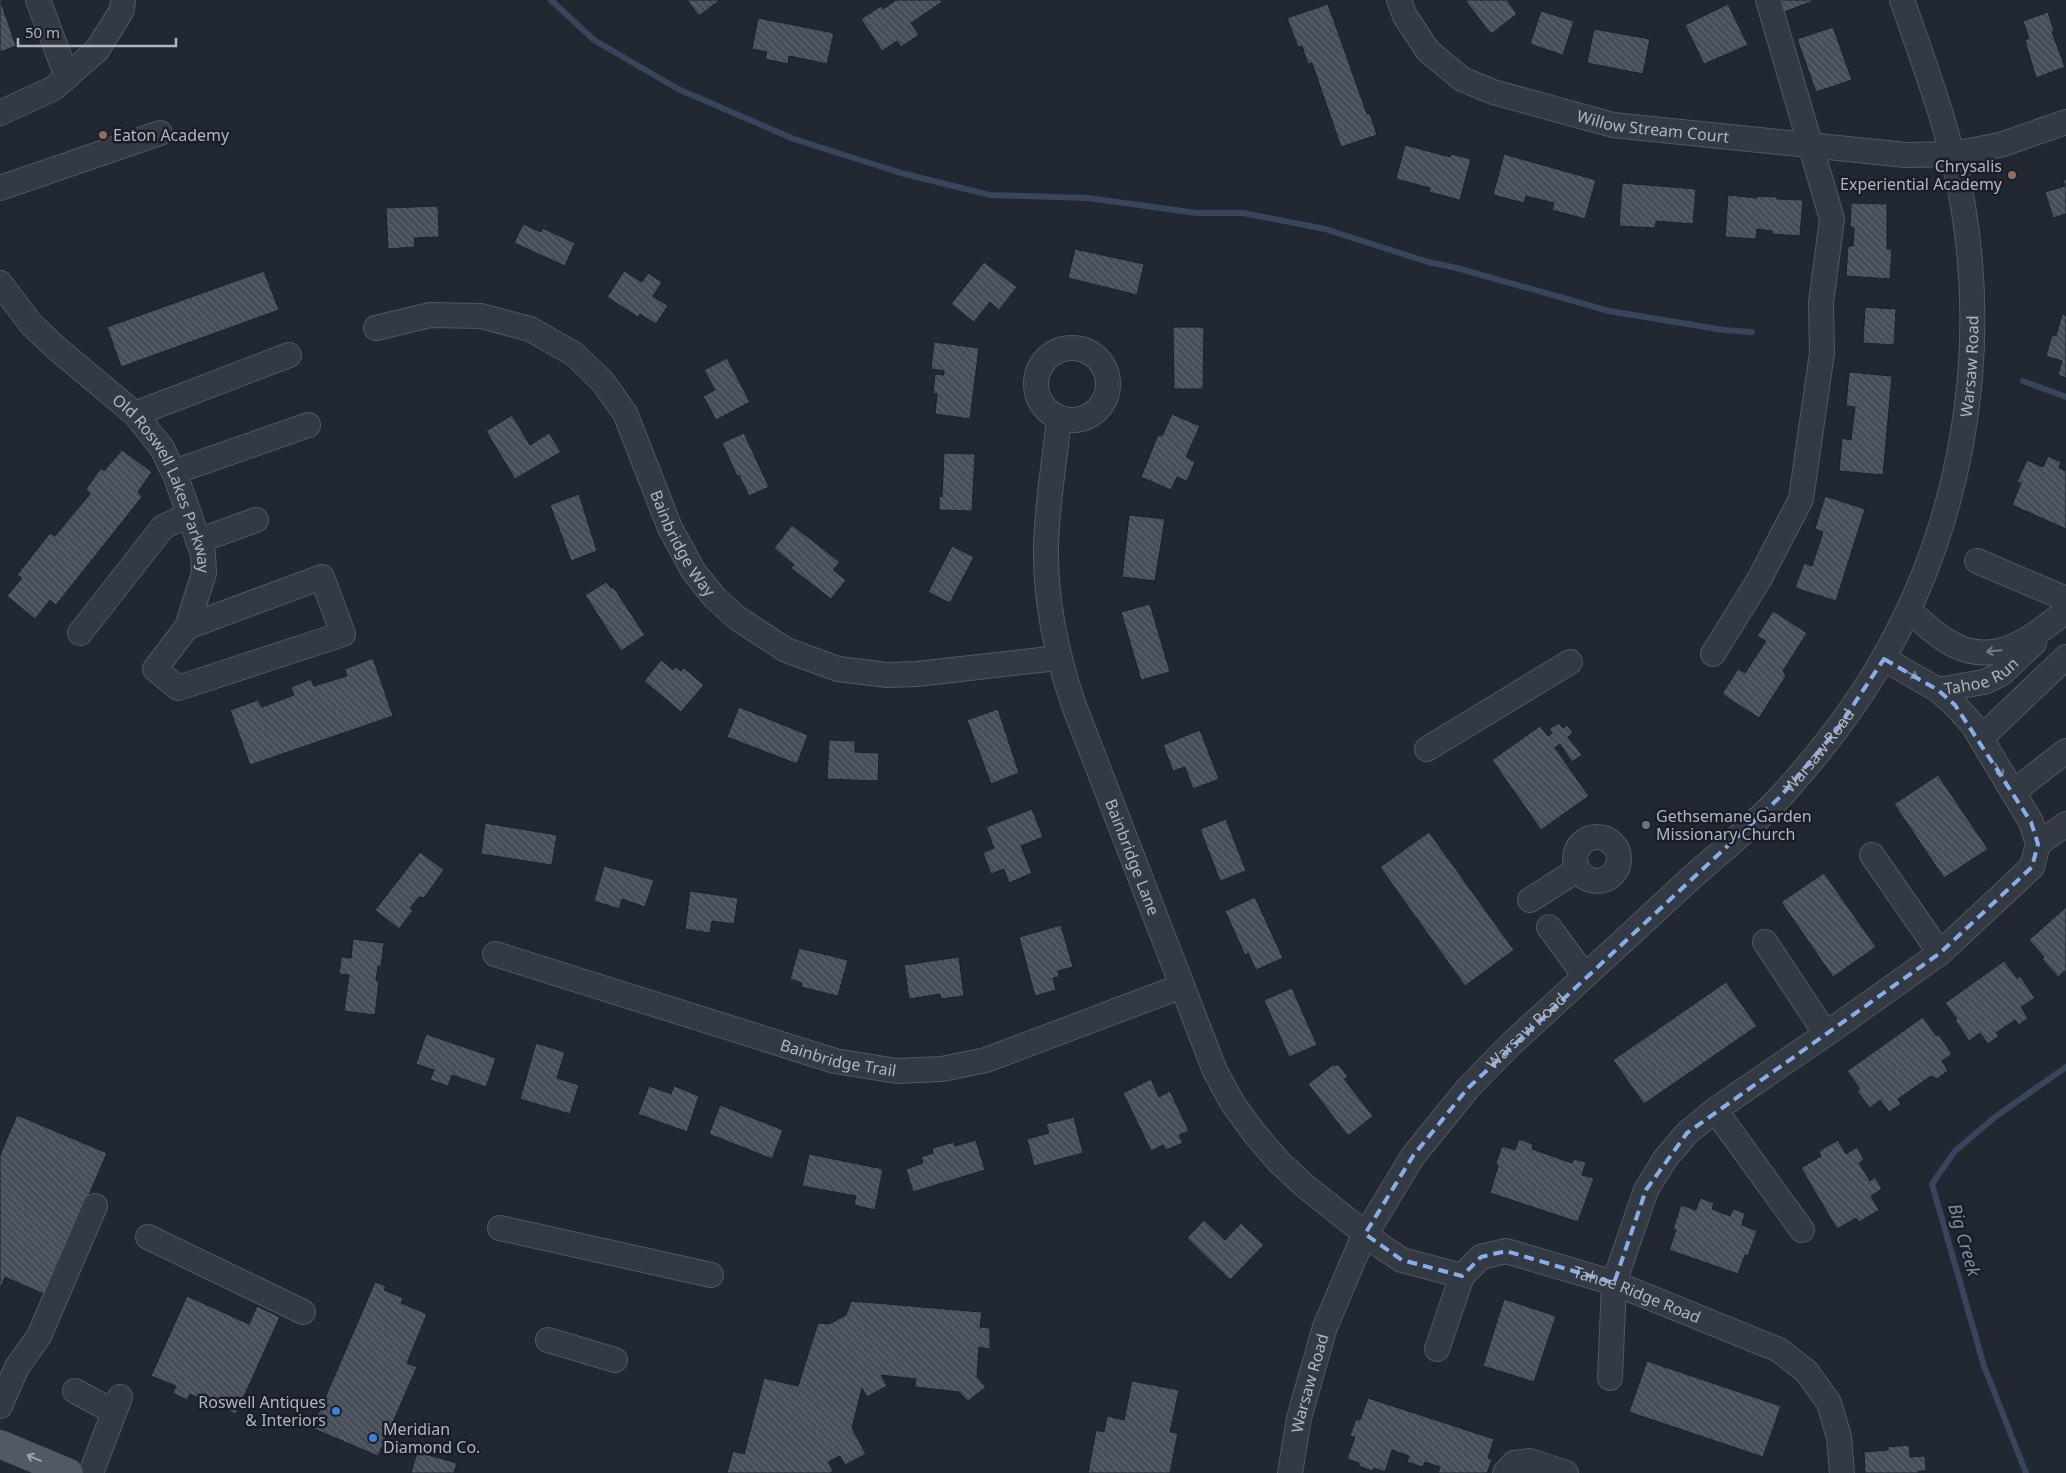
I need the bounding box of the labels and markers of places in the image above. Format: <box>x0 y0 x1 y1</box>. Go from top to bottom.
place label: Eaton Academy <box>113 124 230 146</box>
marker: Eaton Academy <box>97 129 109 141</box>
place label: Chrysalis Experiential Academy <box>1840 155 2003 195</box>
marker: Chrysalis Experiential Academy <box>2006 169 2018 181</box>
place label: Gethsemane Garden Missionary Church <box>1656 805 1812 845</box>
marker: Gethsemane Garden Missionary Church <box>1640 819 1652 831</box>
place label: Roswell Antiques & Interiors <box>198 1391 326 1431</box>
marker: Roswell Antiques & Interiors <box>330 1405 342 1417</box>
place label: Meridian Diamond Co. <box>383 1418 480 1458</box>
marker: Meridian Diamond Co. <box>367 1432 379 1444</box>

